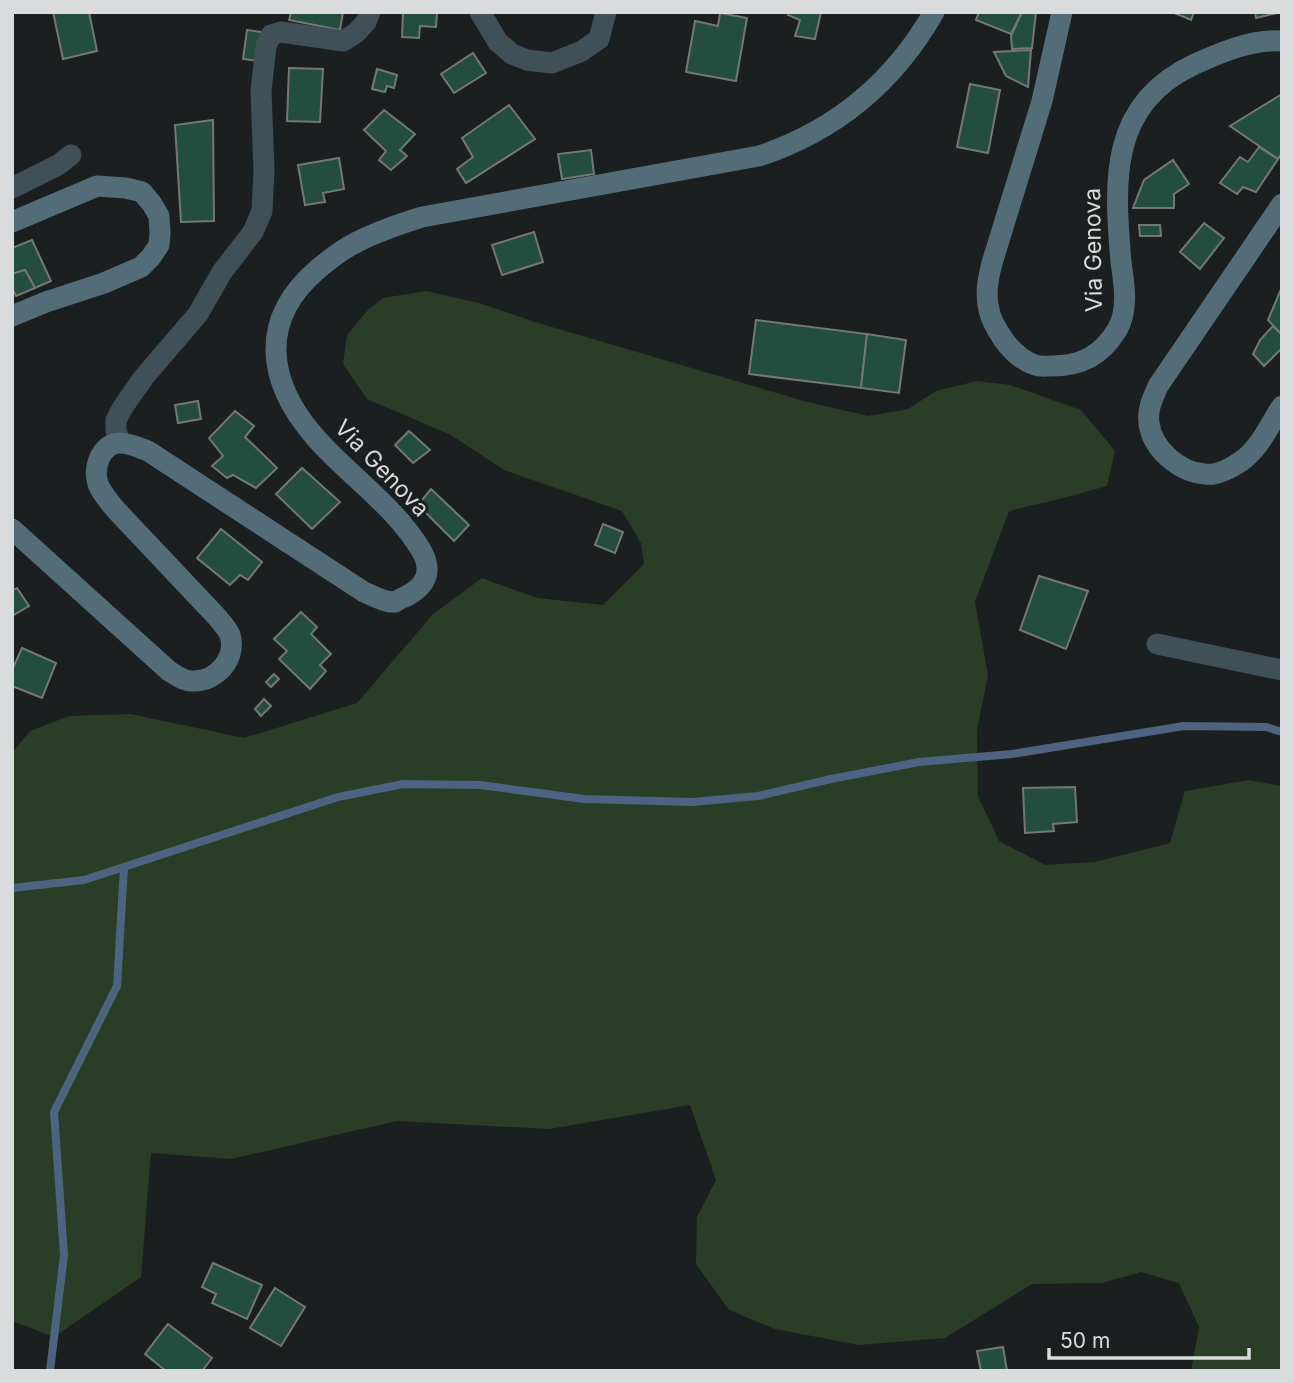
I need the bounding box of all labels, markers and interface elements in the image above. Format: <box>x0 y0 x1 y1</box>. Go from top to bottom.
street label: Via Genova <box>1078 188 1108 312</box>
street label: Via Genova <box>329 414 435 522</box>
scale bar <box>1049 1316 1248 1360</box>
text: 50 m <box>1060 1328 1110 1353</box>

